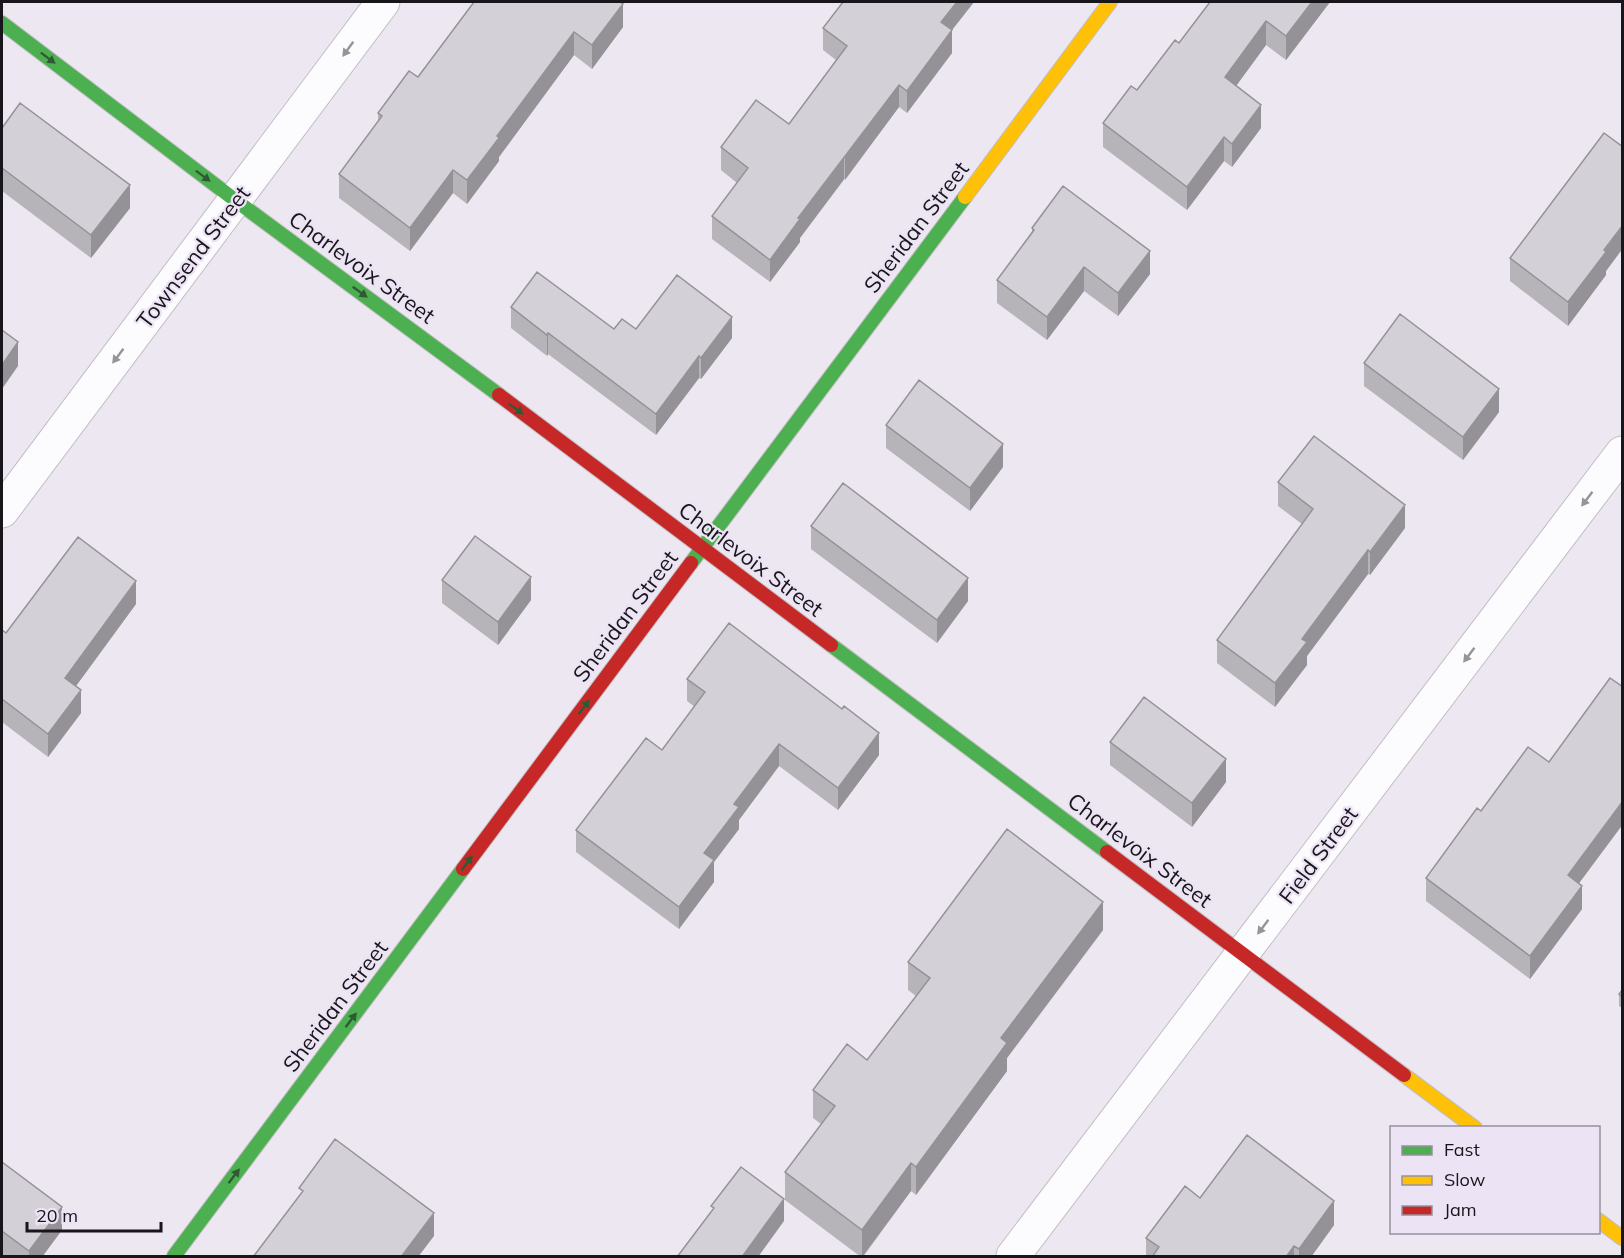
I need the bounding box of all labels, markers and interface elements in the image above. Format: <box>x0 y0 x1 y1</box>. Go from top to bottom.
one-way arrow <box>342 40 354 56</box>
one-way arrow <box>40 52 56 65</box>
street label: Sheridan Street <box>857 155 975 298</box>
one-way arrow <box>195 170 211 182</box>
street label: Townsend Street <box>130 180 256 334</box>
street label: Charlevoix Street <box>283 205 441 330</box>
one-way arrow <box>352 286 368 299</box>
one-way arrow <box>112 348 124 364</box>
one-way arrow <box>509 402 524 414</box>
one-way arrow <box>1582 492 1594 507</box>
street label: Charlevoix Street <box>673 496 829 623</box>
street label: Sheridan Street <box>566 544 684 687</box>
one-way arrow <box>1464 647 1476 662</box>
one-way arrow <box>578 700 590 716</box>
street label: Charlevoix Street <box>1062 787 1218 914</box>
street label: Field Street <box>1272 801 1364 909</box>
one-way arrow <box>461 856 473 871</box>
one-way arrow <box>1257 919 1269 935</box>
street label: Sheridan Street <box>276 934 394 1077</box>
one-way arrow <box>344 1012 356 1027</box>
legend <box>1390 1126 1600 1234</box>
text: Fast <box>1444 1138 1480 1161</box>
one-way arrow <box>228 1168 240 1184</box>
text: Slow <box>1444 1168 1486 1191</box>
scale bar <box>27 1195 160 1233</box>
text: Jam <box>1444 1198 1477 1221</box>
text: 20 m <box>36 1204 78 1227</box>

